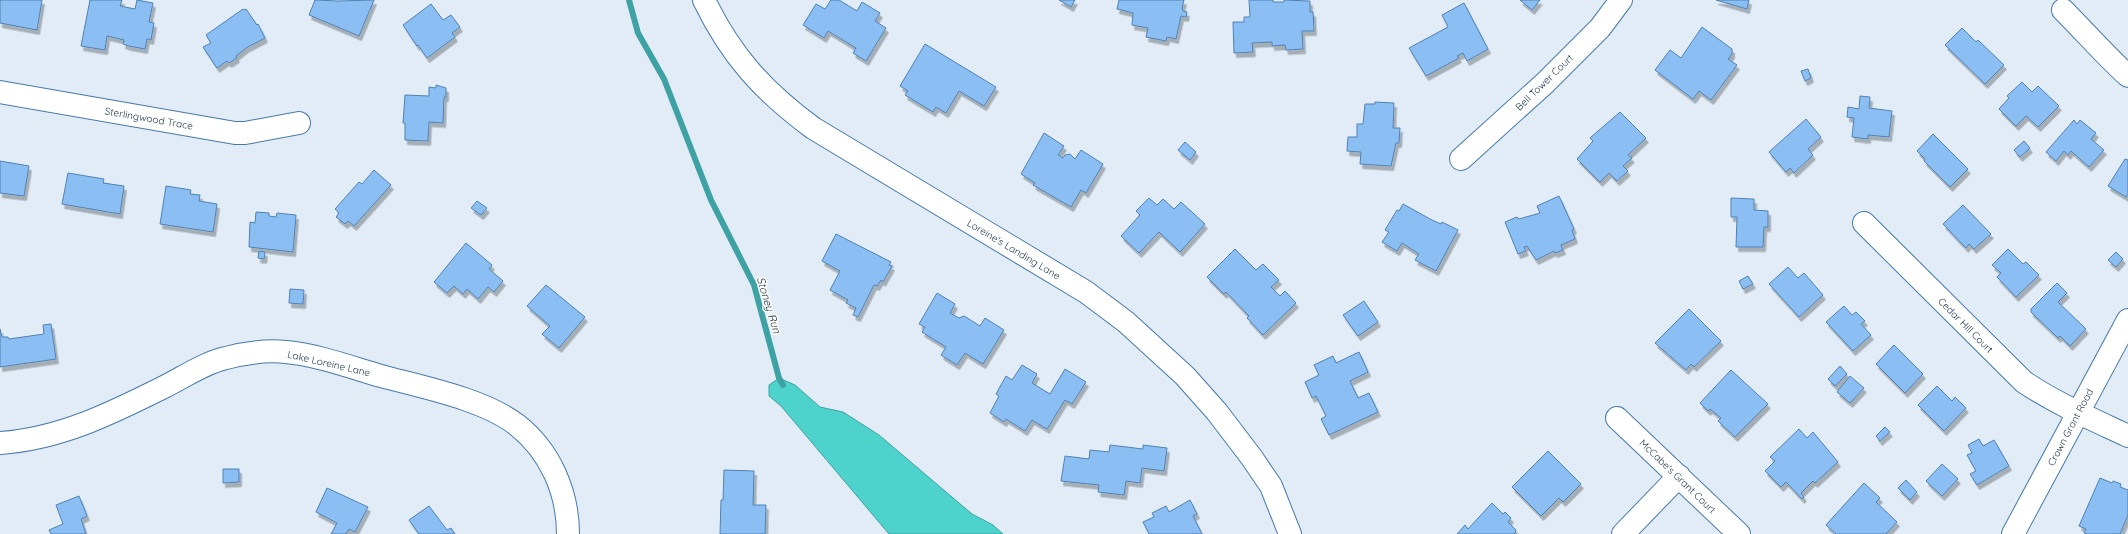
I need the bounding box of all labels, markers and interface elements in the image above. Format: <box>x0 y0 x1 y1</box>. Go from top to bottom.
street label: Bell Tower Court <box>1513 51 1576 113</box>
street label: Sterlingwood Trace <box>104 104 194 133</box>
street label: Loreine's Landing Lane <box>965 216 1063 283</box>
water label: Stoney Run <box>754 275 784 335</box>
street label: Cedar Hill Court <box>1935 295 1996 356</box>
street label: Lake Loreine Lane <box>286 348 372 379</box>
street label: Crown Grant Road <box>2045 386 2096 468</box>
street label: McCabe's Grant Court <box>1637 437 1719 517</box>

